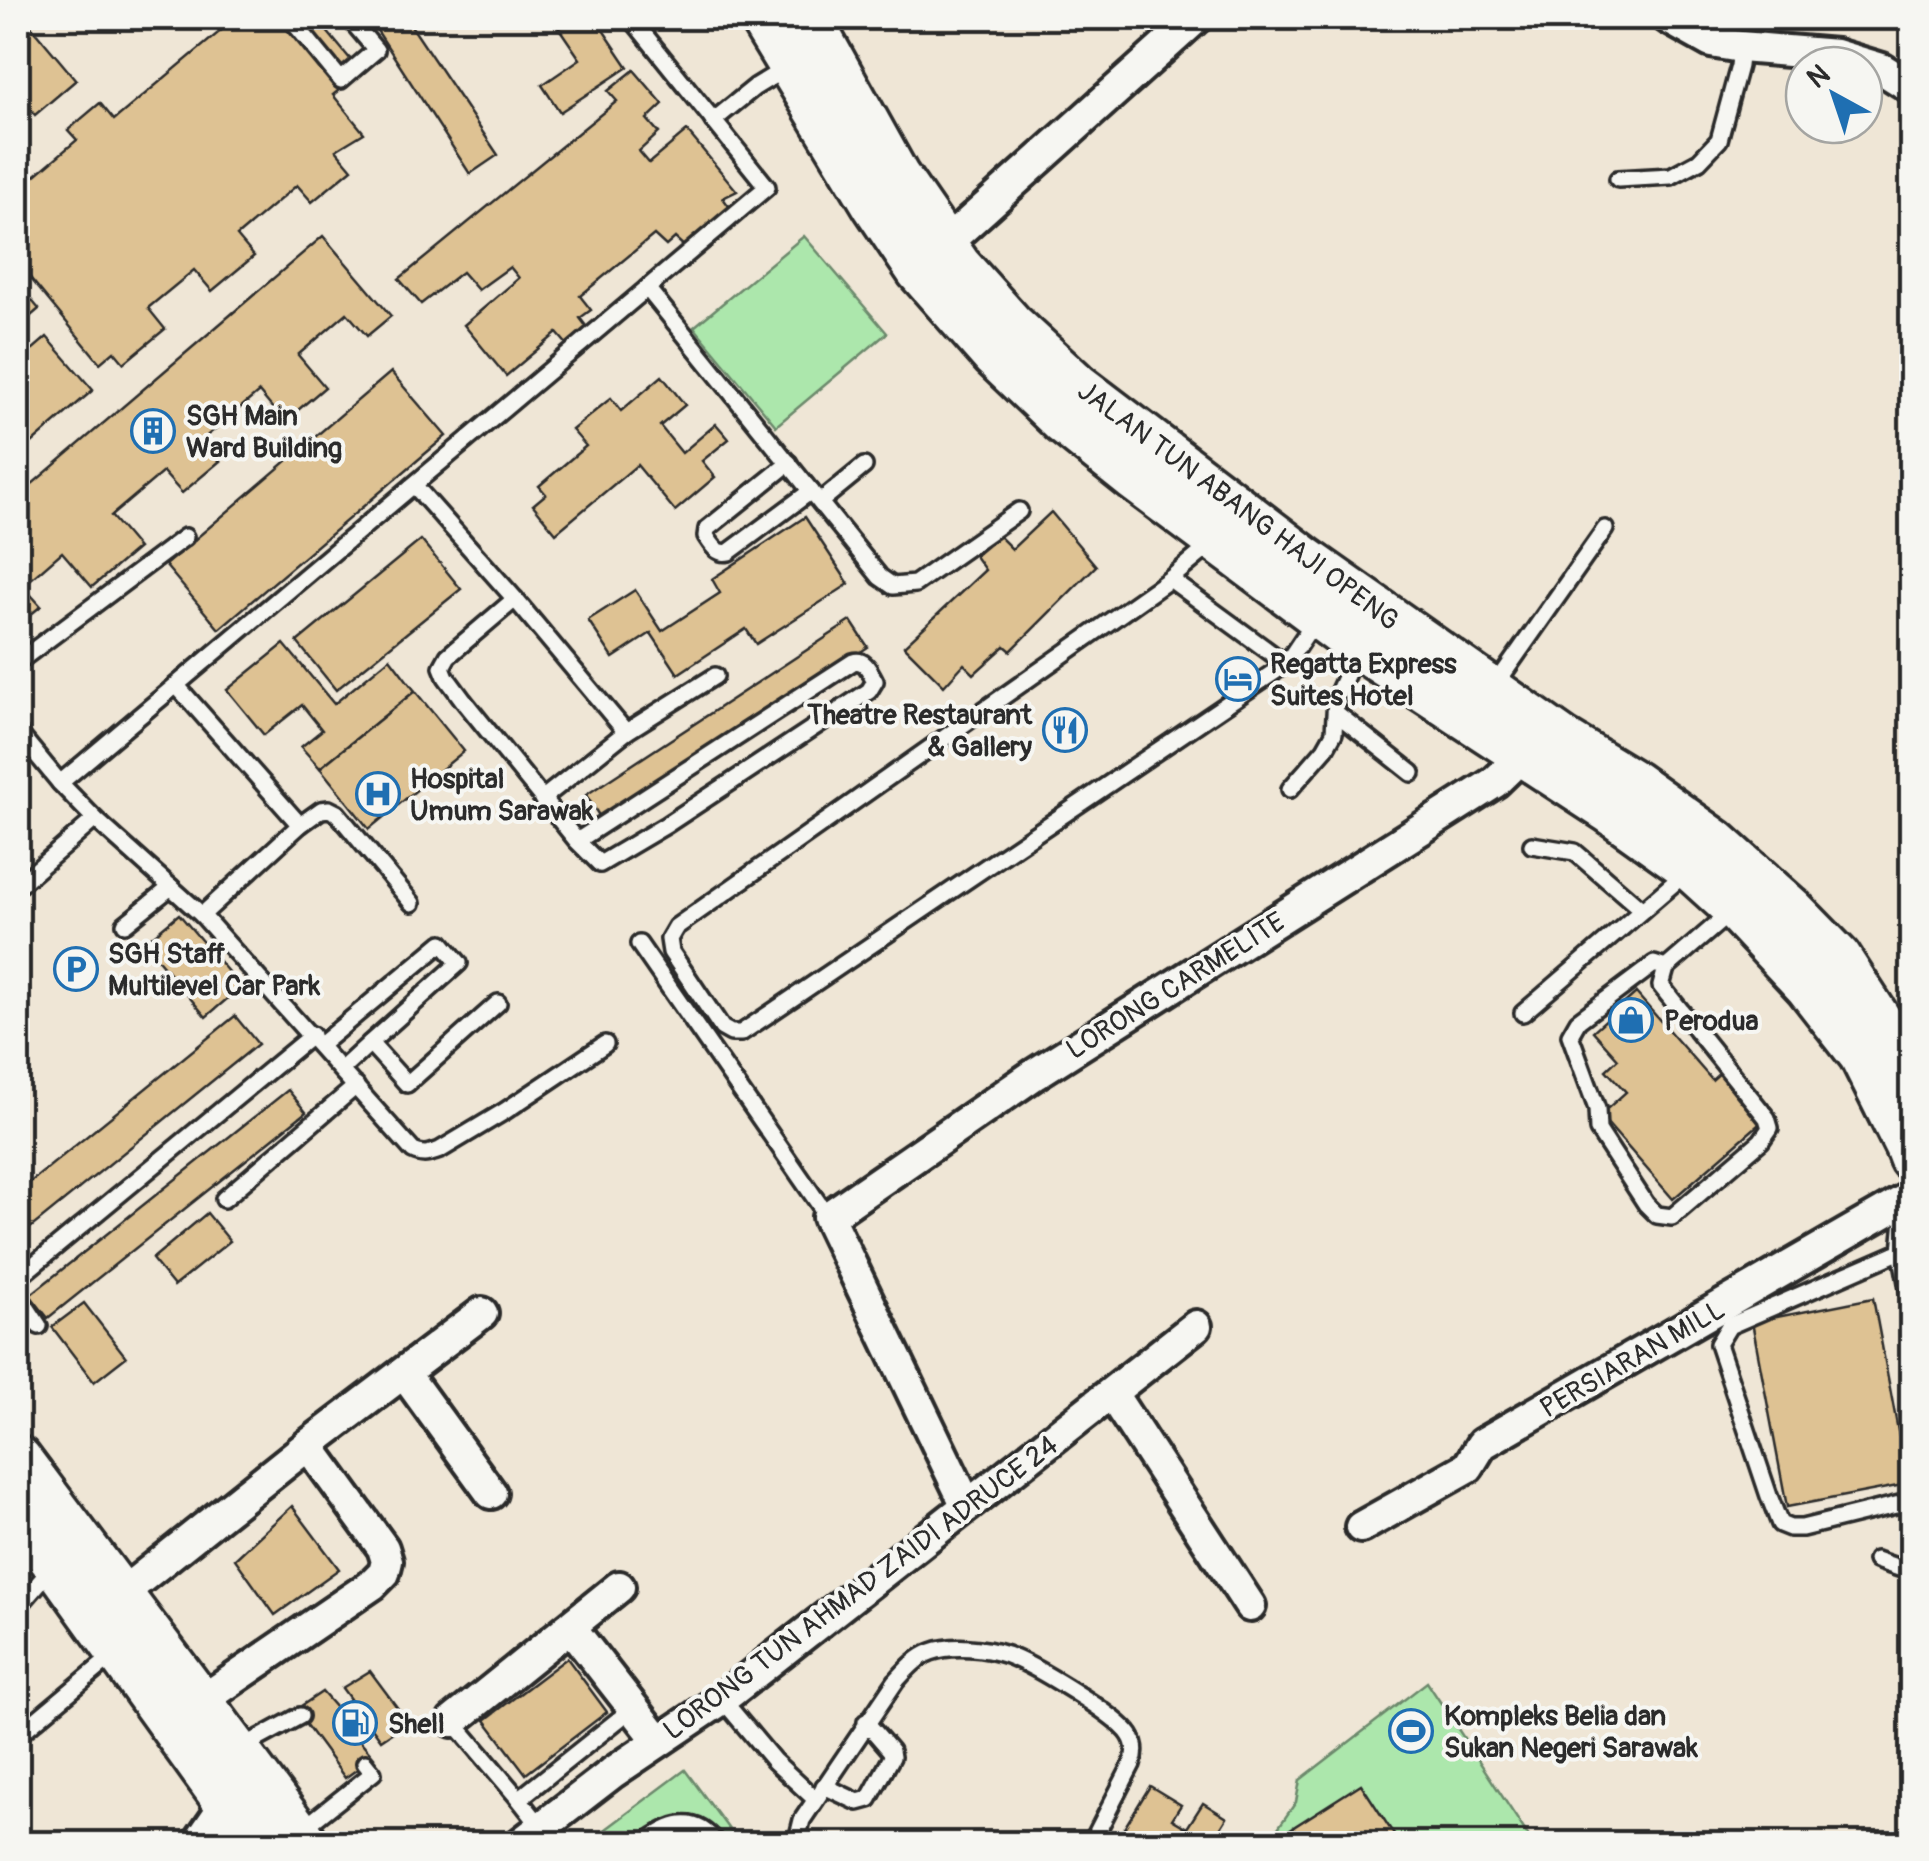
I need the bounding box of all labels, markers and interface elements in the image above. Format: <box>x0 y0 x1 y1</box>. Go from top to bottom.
north arrow <box>1784 45 1884 145</box>
text: N <box>1800 58 1837 96</box>
street label: JALAN TUN ABANG HAJI OPENG <box>1070 374 1406 639</box>
place label: SGH Main Ward Building <box>186 399 342 466</box>
building icon: SGH Main Ward Building <box>130 408 176 454</box>
place label: Regatta Express Suites Hotel <box>1270 647 1457 714</box>
hotel icon: Regatta Express Suites Hotel <box>1215 656 1261 702</box>
place label: Theatre Restaurant & Gallery <box>806 698 1033 765</box>
restaurant icon: Theatre Restaurant & Gallery <box>1042 707 1088 753</box>
place label: Hospital Umum Sarawak <box>410 762 594 829</box>
hospital icon: Hospital Umum Sarawak <box>355 771 401 817</box>
street label: LORONG CARMELITE <box>1060 905 1292 1068</box>
place label: SGH Staff Multilevel Car Park <box>108 937 321 1004</box>
parking icon: SGH Staff Multilevel Car Park <box>53 946 99 992</box>
shop icon: Perodua <box>1608 997 1654 1043</box>
place label: Perodua <box>1664 1004 1759 1039</box>
street label: PERSIARAN MILL <box>1534 1292 1731 1426</box>
street label: LORONG TUN AHMAD ZAIDI ADRUCE 24 <box>657 1428 1065 1748</box>
place label: Kompleks Belia dan Sukan Negeri Sarawak <box>1444 1699 1698 1766</box>
fuel station icon: Shell <box>332 1700 378 1746</box>
place label: Shell <box>388 1707 445 1742</box>
sports icon: Kompleks Belia dan Sukan Negeri Sarawak <box>1388 1708 1434 1754</box>

